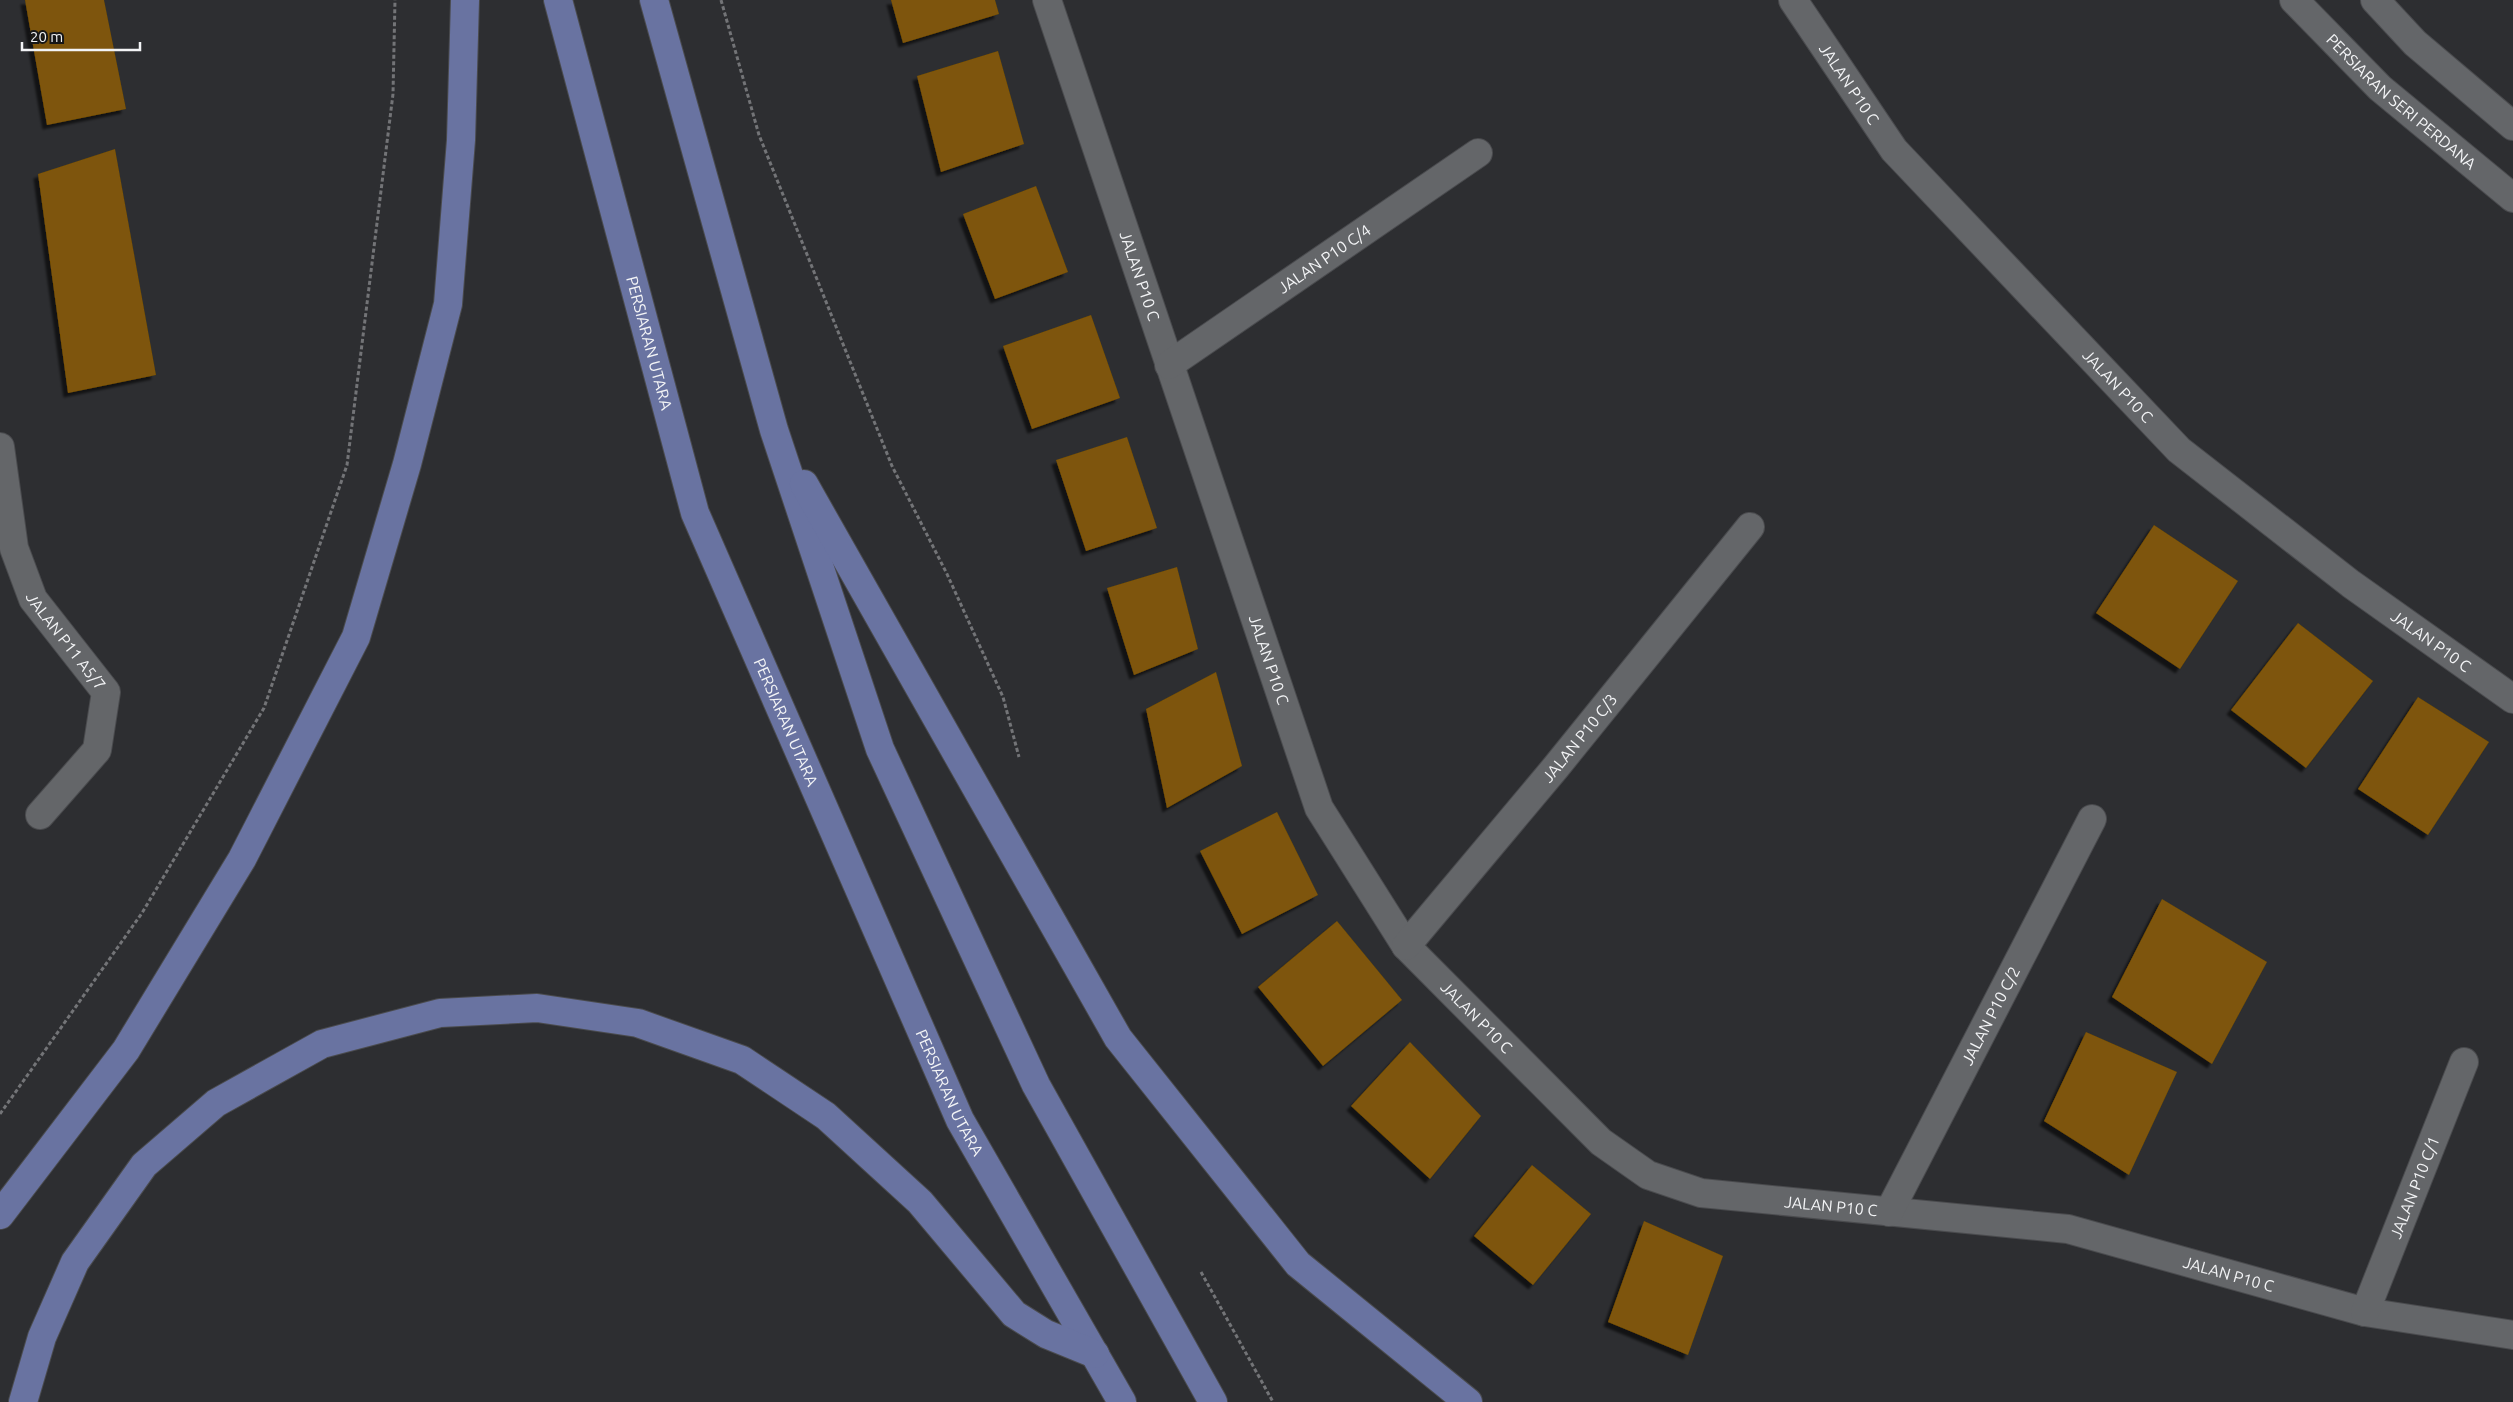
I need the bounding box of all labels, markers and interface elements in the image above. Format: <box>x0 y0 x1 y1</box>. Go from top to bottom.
scale bar <box>22 20 140 52</box>
text: 20 m <box>30 28 63 45</box>
street label: PERSIARAN SERI PERDANA <box>2323 30 2480 173</box>
street label: JALAN P10 C <box>1816 40 1883 128</box>
street label: JALAN P10 C/4 <box>1274 221 1374 297</box>
street label: JALAN P10 C <box>1116 229 1163 323</box>
street label: PERSIARAN UTARA <box>623 274 676 412</box>
street label: JALAN P10 C <box>2079 346 2157 426</box>
street label: JALAN P11 A5/7 <box>23 591 110 693</box>
street label: JALAN P10 C <box>2388 607 2475 675</box>
street label: JALAN P10 C <box>1246 612 1293 707</box>
street label: PERSIARAN UTARA <box>750 655 822 789</box>
street label: JALAN P10 C/3 <box>1538 690 1621 786</box>
street label: JALAN P10 C/2 <box>1958 963 2023 1068</box>
street label: JALAN P10 C <box>1437 978 1516 1057</box>
street label: PERSIARAN UTARA <box>912 1026 988 1159</box>
street label: JALAN P10 C/1 <box>2386 1134 2443 1241</box>
street label: JALAN P10 C <box>1783 1192 1878 1219</box>
street label: JALAN P10 C <box>2181 1253 2276 1295</box>

